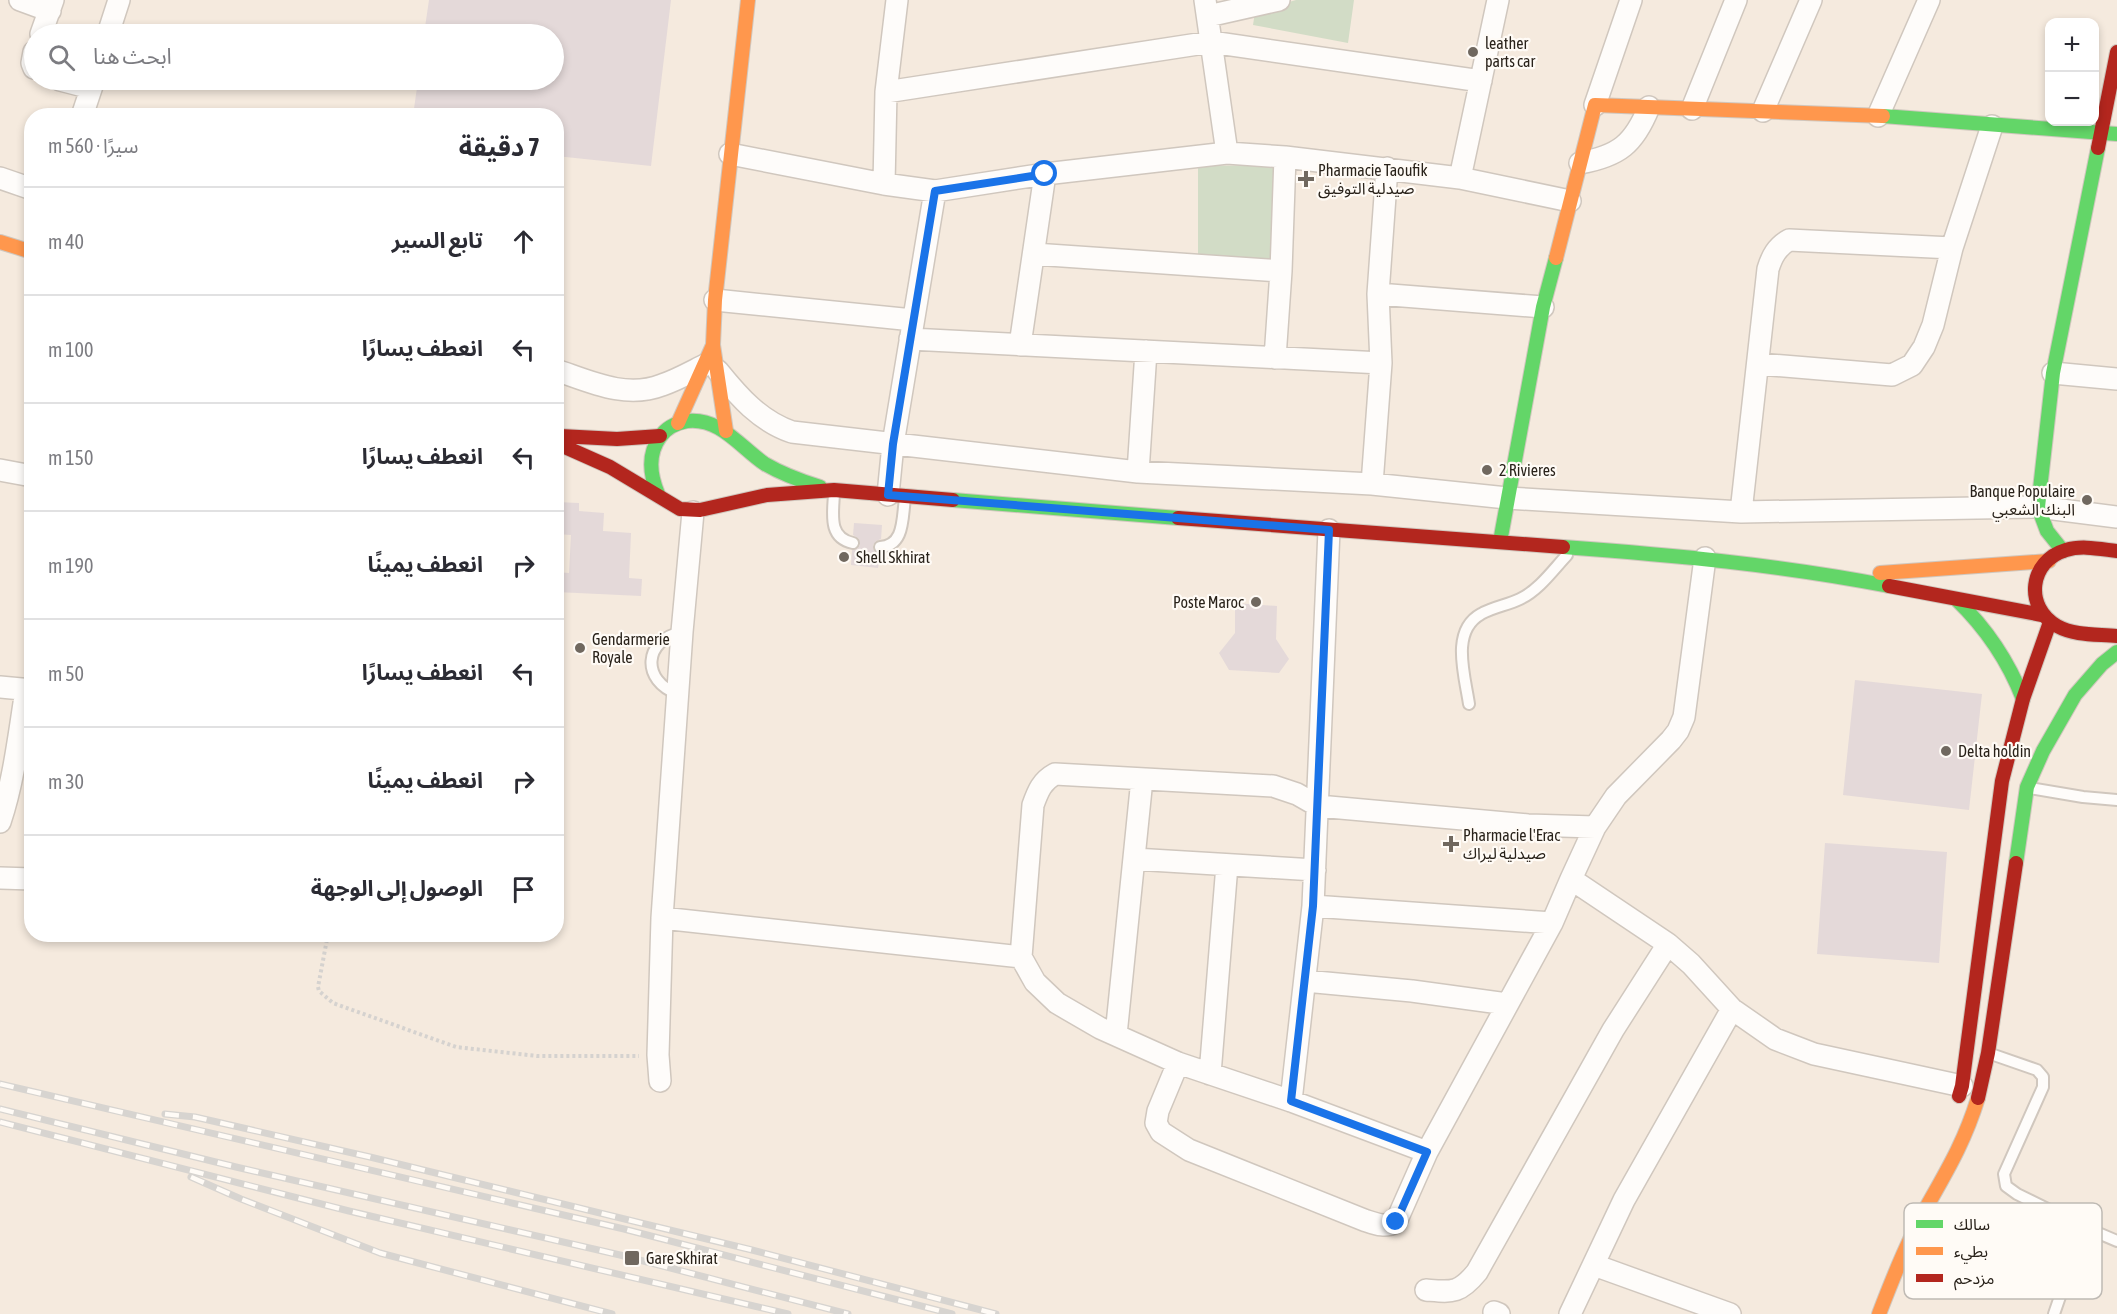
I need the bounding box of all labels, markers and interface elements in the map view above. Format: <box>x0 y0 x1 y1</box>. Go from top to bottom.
map controls <box>2045 18 2099 126</box>
button: + <box>2045 18 2099 72</box>
search box <box>24 24 564 90</box>
place label: leather parts car <box>1485 34 1535 71</box>
icon: search <box>45 41 78 74</box>
text: ابحث هنا <box>93 43 172 69</box>
marker: leather parts car <box>1466 45 1480 59</box>
button: − <box>2045 72 2099 126</box>
text: 7 دقيقة <box>459 132 540 162</box>
text: سيرًا · 560 m <box>48 134 138 157</box>
route start <box>1031 160 1057 186</box>
place label: Pharmacie Taoufik صيدلية التوفيق <box>1318 161 1428 199</box>
marker: Pharmacie Taoufik صيدلية التوفيق <box>1299 172 1313 186</box>
icon: ahead <box>507 225 540 258</box>
text: تابع السير <box>392 227 483 253</box>
text: 40 m <box>48 230 84 253</box>
icon: left <box>507 333 540 366</box>
text: انعطف يسارًا <box>362 335 483 361</box>
text: 100 m <box>48 338 93 361</box>
icon: left <box>507 441 540 474</box>
text: انعطف يسارًا <box>362 443 483 469</box>
text: 150 m <box>48 446 93 469</box>
place label: 2 Rivieres <box>1499 461 1556 479</box>
marker: 2 Rivieres <box>1480 463 1494 477</box>
place label: Banque Populaire البنك الشعبي <box>1970 482 2075 522</box>
marker: Banque Populaire البنك الشعبي <box>2080 493 2094 507</box>
place label: Shell Skhirat <box>856 548 930 566</box>
icon: right <box>507 549 540 582</box>
marker: Shell Skhirat <box>837 550 851 564</box>
text: انعطف يمينًا <box>367 551 483 577</box>
text: 190 m <box>48 554 93 577</box>
place label: Poste Maroc <box>1173 593 1244 611</box>
marker: Poste Maroc <box>1249 595 1263 609</box>
place label: Gendarmerie Royale <box>592 630 670 667</box>
marker: Gendarmerie Royale <box>573 641 587 655</box>
icon: left <box>507 657 540 690</box>
text: انعطف يسارًا <box>362 659 483 685</box>
text: 50 m <box>48 662 84 685</box>
place label: Delta holdin <box>1958 742 2031 760</box>
marker: Delta holdin <box>1939 744 1953 758</box>
icon: right <box>507 765 540 798</box>
text: انعطف يمينًا <box>367 767 483 793</box>
text: 30 m <box>48 770 84 793</box>
place label: Pharmacie l'Erac صيدلية ليراك <box>1463 826 1560 863</box>
marker: Pharmacie l'Erac صيدلية ليراك <box>1444 837 1458 851</box>
icon: arrive <box>507 873 540 906</box>
text: الوصول إلى الوجهة <box>311 875 483 901</box>
legend <box>1904 1203 2102 1299</box>
route end <box>1382 1208 1408 1234</box>
text: سالك <box>1954 1215 1990 1233</box>
text: بطيء <box>1954 1242 1988 1264</box>
marker: Gare Skhirat <box>623 1249 641 1267</box>
place label: Gare Skhirat <box>646 1249 718 1267</box>
text: مزدحم <box>1954 1269 1994 1291</box>

